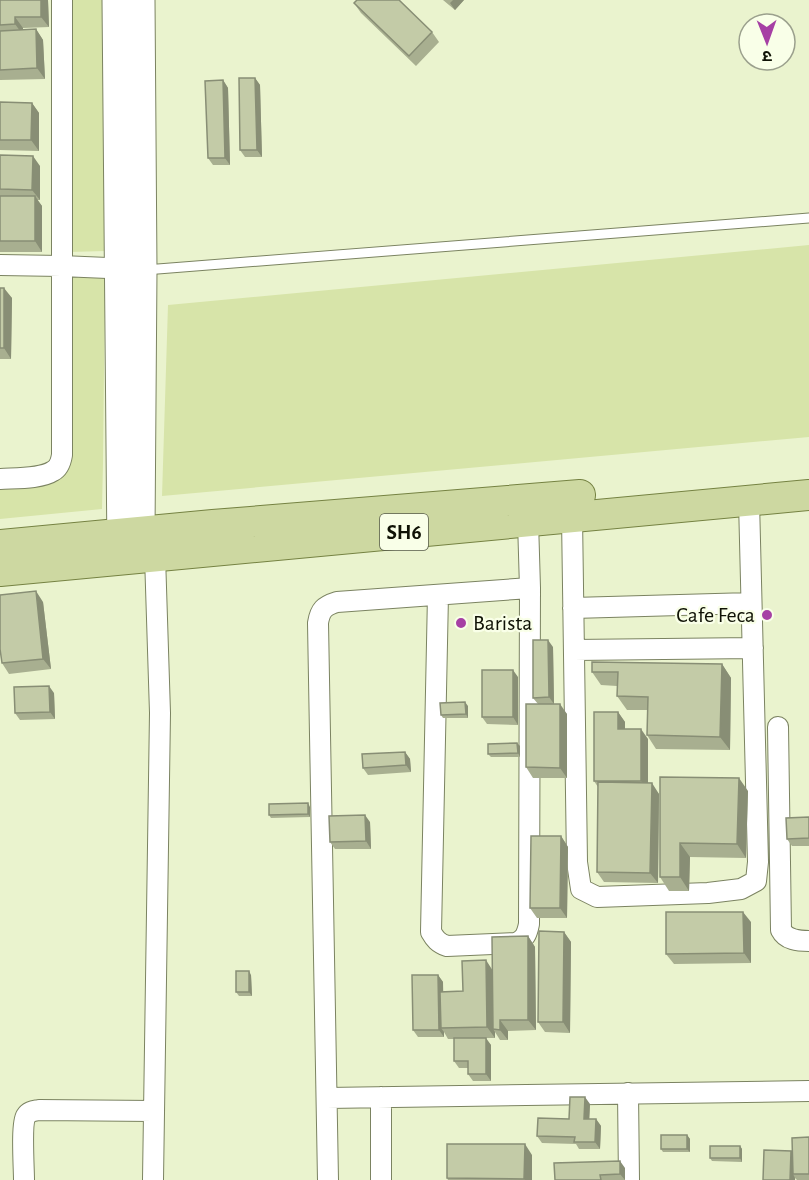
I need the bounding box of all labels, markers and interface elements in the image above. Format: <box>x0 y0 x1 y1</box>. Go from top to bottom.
north arrow <box>737 12 797 72</box>
text: उ <box>762 48 772 64</box>
road number: SH6 <box>380 514 428 550</box>
place label: Cafe Feca <box>676 604 755 626</box>
marker: Cafe Feca <box>760 608 774 622</box>
place label: Barista <box>473 612 533 634</box>
marker: Barista <box>454 616 468 630</box>

